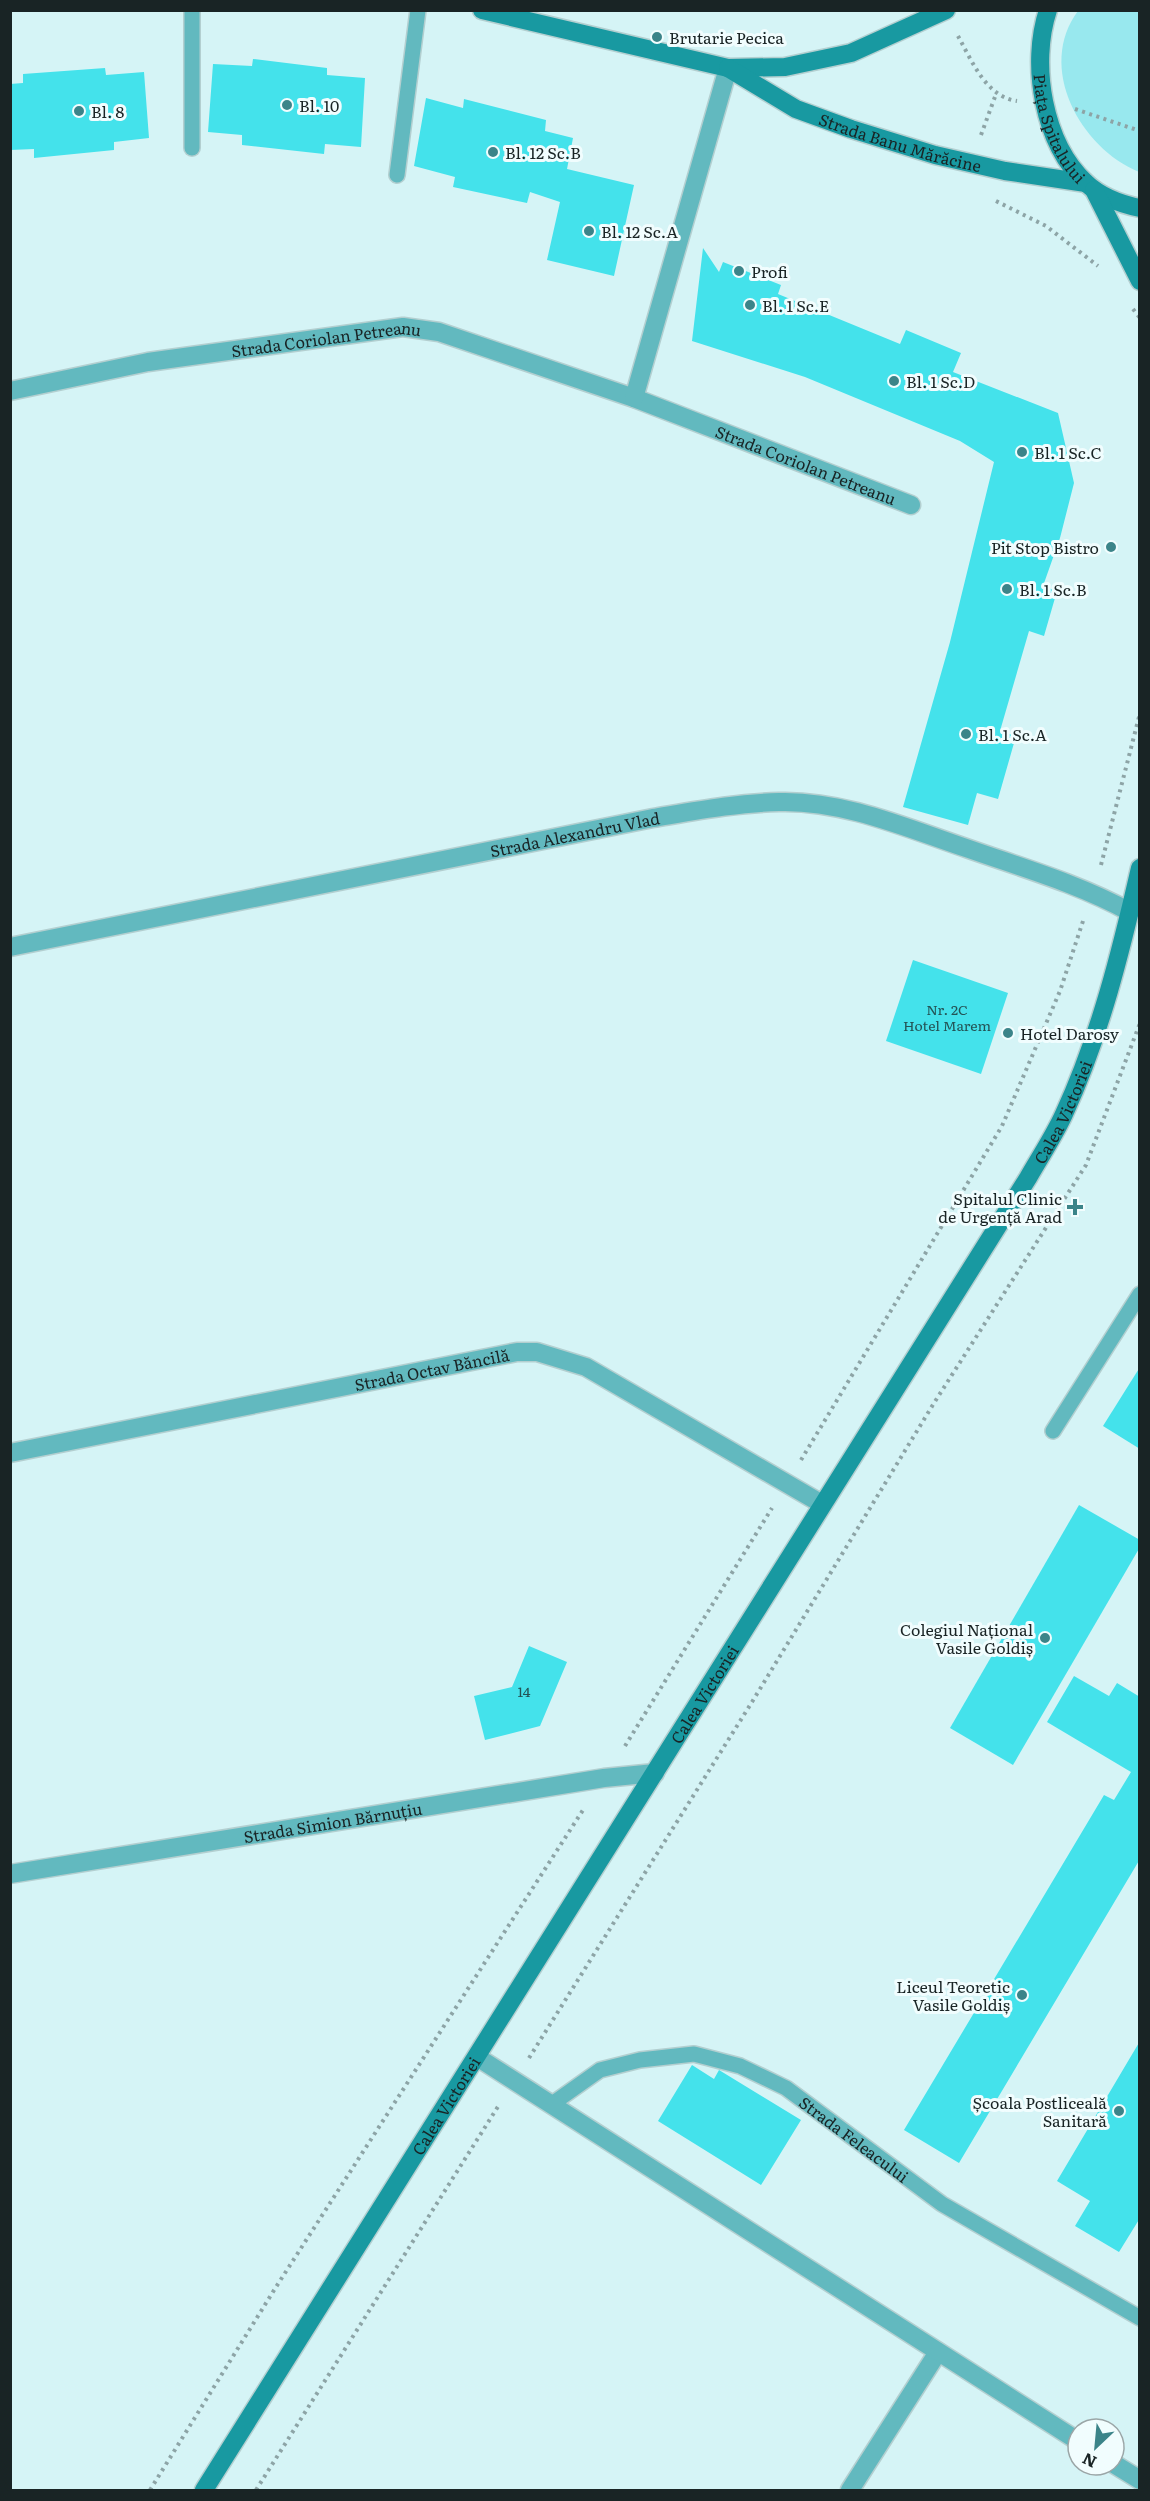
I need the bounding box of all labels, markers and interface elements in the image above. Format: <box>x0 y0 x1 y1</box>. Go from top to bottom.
place label: Brutarie Pecica <box>669 25 784 49</box>
marker: Brutarie Pecica <box>650 30 664 44</box>
street label: Piața Spitalului <box>1028 73 1092 188</box>
place label: Bl. 10 <box>299 93 339 117</box>
marker: Bl. 10 <box>280 98 294 112</box>
place label: Bl. 8 <box>91 99 124 123</box>
marker: Bl. 8 <box>72 104 86 118</box>
street label: Strada Banu Mărăcine <box>816 106 984 177</box>
place label: Bl. 12 Sc.B <box>505 140 581 164</box>
marker: Bl. 12 Sc.B <box>486 145 500 159</box>
place label: Bl. 12 Sc.A <box>601 219 678 243</box>
marker: Bl. 12 Sc.A <box>582 224 596 238</box>
place label: Profi <box>751 259 788 283</box>
marker: Profi <box>732 264 746 278</box>
place label: Bl. 1 Sc.E <box>762 293 829 317</box>
marker: Bl. 1 Sc.E <box>743 298 757 312</box>
street label: Strada Coriolan Petreanu <box>230 315 423 362</box>
place label: Bl. 1 Sc.D <box>906 369 975 393</box>
marker: Bl. 1 Sc.D <box>887 374 901 388</box>
street label: Strada Coriolan Petreanu <box>712 419 900 510</box>
place label: Bl. 1 Sc.C <box>1034 440 1102 464</box>
marker: Bl. 1 Sc.C <box>1015 445 1029 459</box>
place label: Pit Stop Bistro <box>991 535 1099 559</box>
marker: Pit Stop Bistro <box>1104 540 1118 554</box>
place label: Bl. 1 Sc.B <box>1019 577 1087 601</box>
marker: Bl. 1 Sc.B <box>1000 582 1014 596</box>
place label: Bl. 1 Sc.A <box>978 722 1047 746</box>
marker: Bl. 1 Sc.A <box>959 727 973 741</box>
street label: Strada Alexandru Vlad <box>488 805 662 862</box>
house number: Nr. 2C Hotel Marem <box>903 999 991 1035</box>
place label: Hotel Darosy <box>1020 1021 1120 1045</box>
marker: Hotel Darosy <box>1001 1026 1015 1040</box>
street label: Calea Victoriei <box>1027 1057 1097 1168</box>
place label: Spitalul Clinic de Urgență Arad <box>938 1186 1062 1228</box>
marker: Spitalul Clinic de Urgență Arad <box>1066 1198 1084 1216</box>
street label: Strada Octav Băncilă <box>352 1342 512 1396</box>
place label: Colegiul Național Vasile Goldiș <box>900 1617 1033 1659</box>
marker: Colegiul Național Vasile Goldiș <box>1038 1631 1052 1645</box>
street label: Calea Victoriei <box>664 1640 744 1748</box>
house number: 14 <box>518 1681 531 1701</box>
street label: Strada Simion Bărnuțiu <box>242 1796 424 1848</box>
place label: Liceul Teoretic Vasile Goldiș <box>896 1974 1010 2016</box>
marker: Liceul Teoretic Vasile Goldiș <box>1015 1988 1029 2002</box>
street label: Calea Victoriei <box>405 2052 485 2159</box>
street label: Strada Feleacului <box>794 2090 914 2188</box>
place label: Școala Postliceală Sanitară <box>973 2090 1107 2132</box>
marker: Școala Postliceală Sanitară <box>1112 2104 1126 2118</box>
north arrow <box>1066 2417 1126 2477</box>
text: N <box>1078 2448 1100 2475</box>

